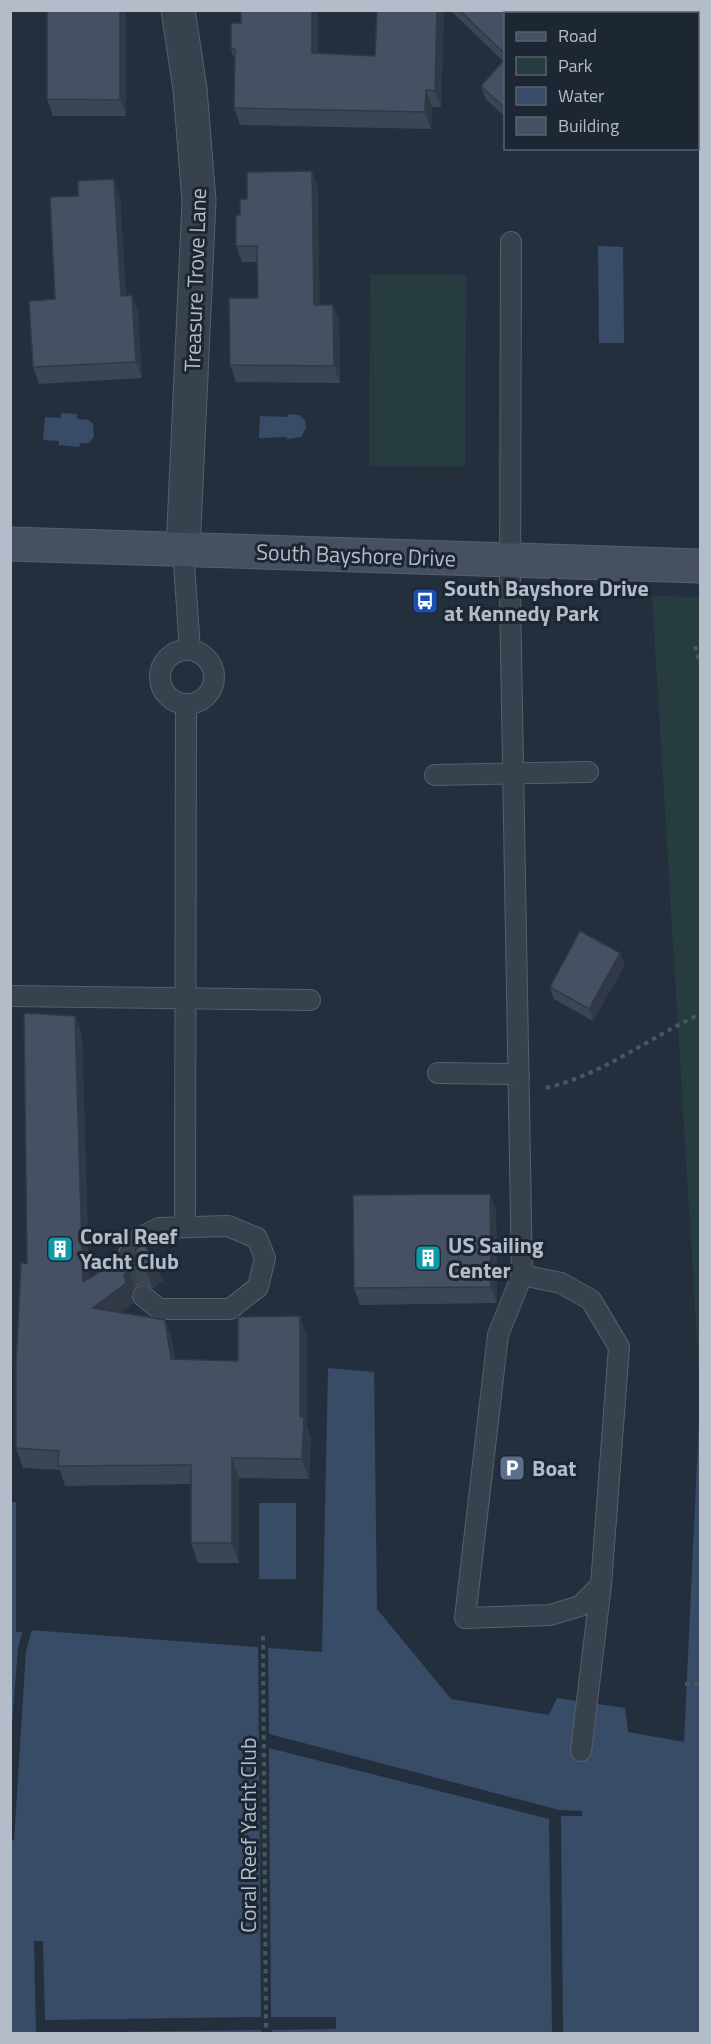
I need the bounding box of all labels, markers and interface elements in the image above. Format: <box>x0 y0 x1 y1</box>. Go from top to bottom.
legend <box>504 12 699 150</box>
text: Road <box>558 22 597 49</box>
text: Park <box>558 52 593 79</box>
text: Water <box>558 82 604 109</box>
text: Building <box>558 112 619 139</box>
street label: Treasure Trove Lane <box>175 188 215 372</box>
street label: South Bayshore Drive <box>256 535 456 575</box>
place label: South Bayshore Drive at Kennedy Park <box>444 571 649 630</box>
bus stop icon: South Bayshore Drive at Kennedy Park <box>410 586 440 616</box>
place label: Coral Reef Yacht Club <box>80 1219 179 1278</box>
place label: US Sailing Center <box>448 1228 544 1287</box>
building icon: Coral Reef Yacht Club <box>45 1234 75 1264</box>
building icon: US Sailing Center <box>413 1243 443 1273</box>
place label: Boat <box>532 1451 576 1485</box>
parking icon: Boat <box>497 1453 527 1483</box>
street label: Coral Reef Yacht Club <box>231 1737 265 1933</box>

